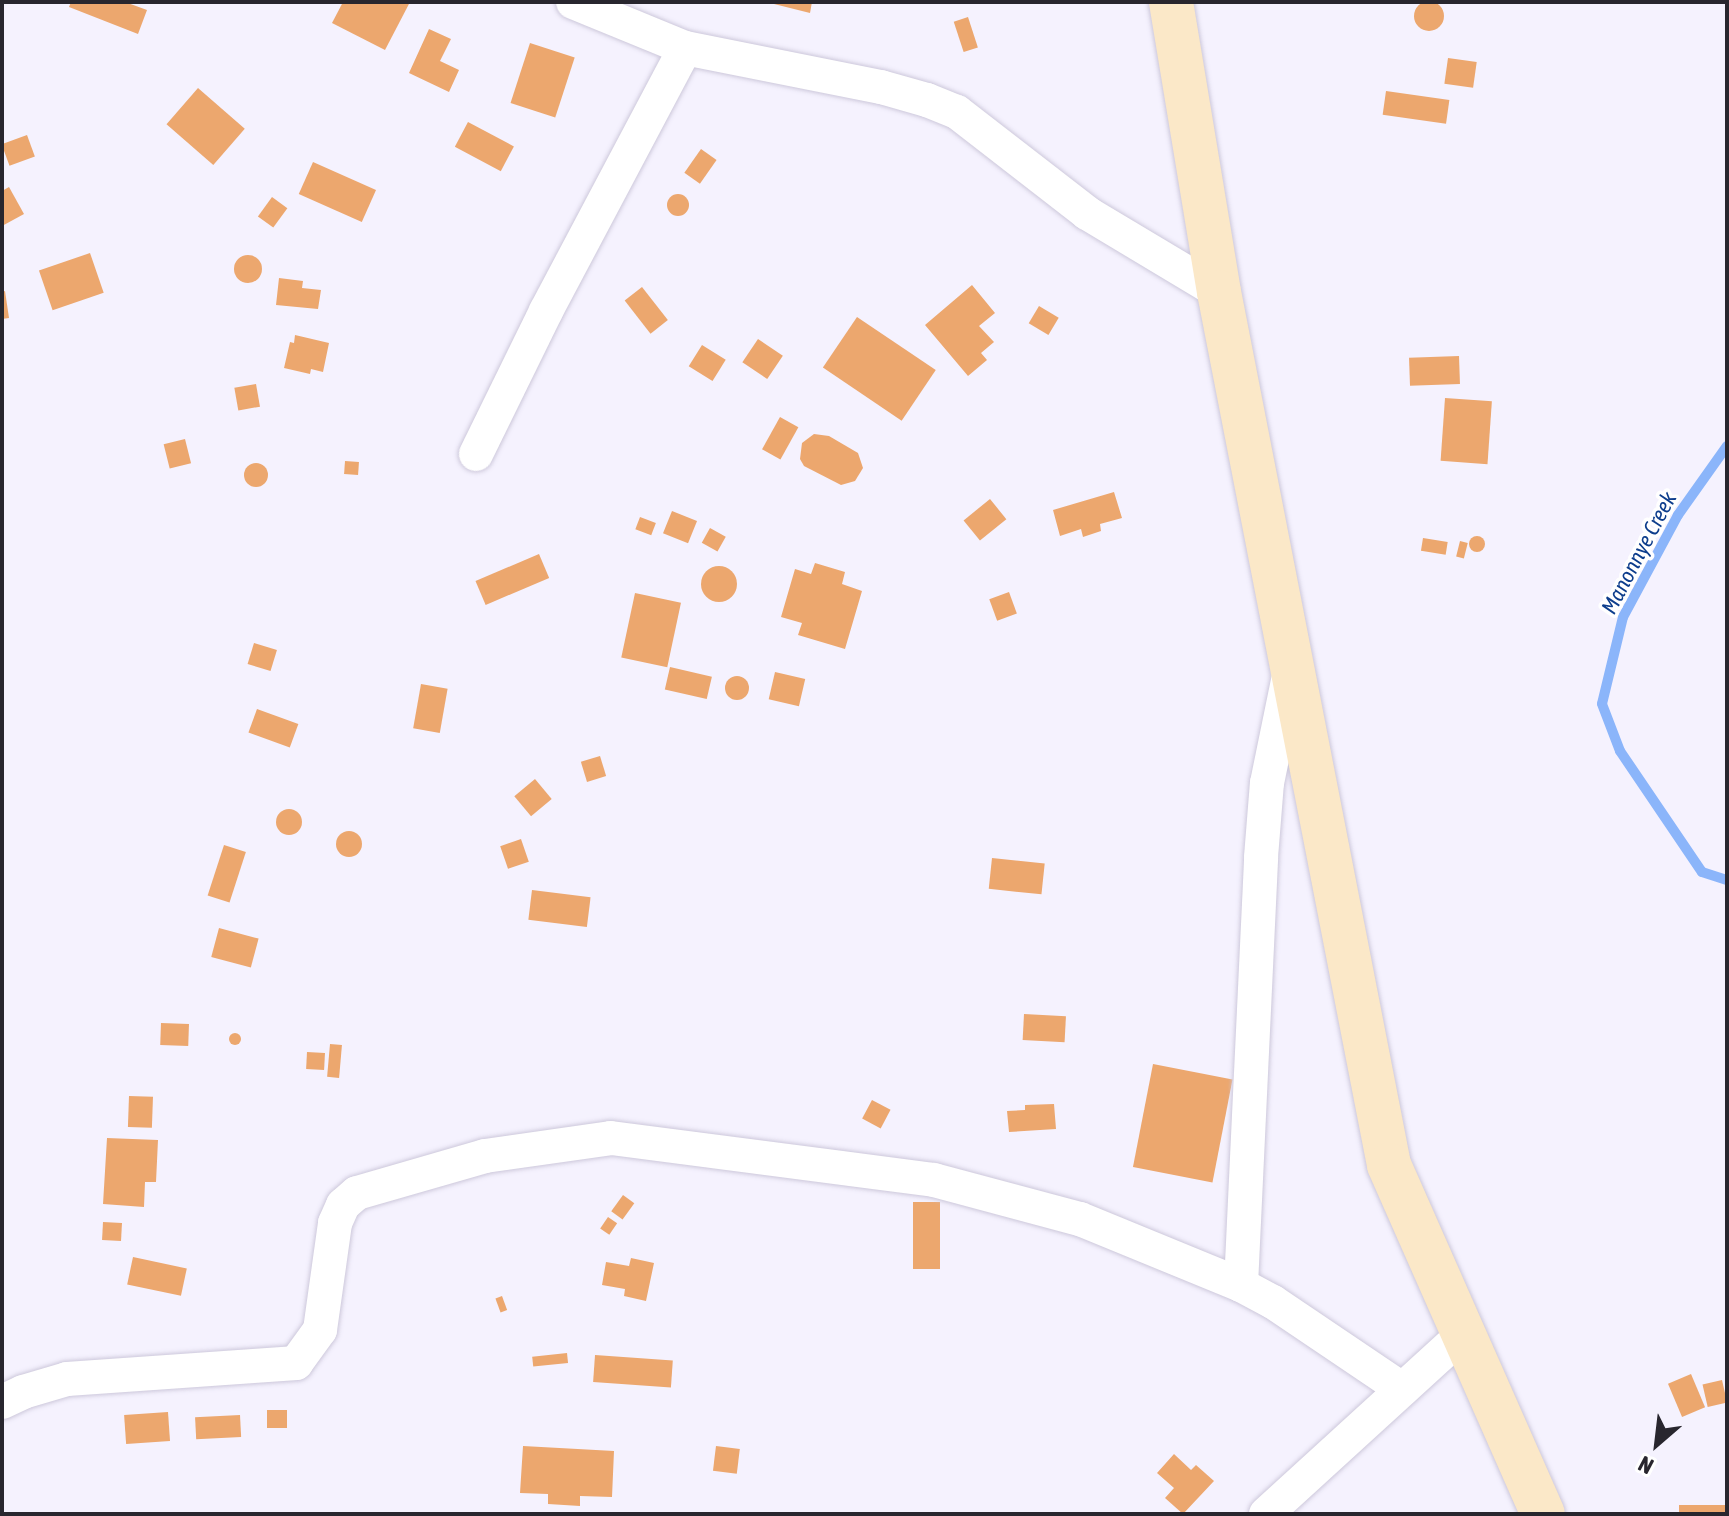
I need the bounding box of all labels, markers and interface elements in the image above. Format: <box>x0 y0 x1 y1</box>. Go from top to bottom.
water label: Manonnye Creek <box>1596 488 1682 618</box>
north arrow <box>1617 1404 1697 1484</box>
text: N <box>1634 1451 1658 1480</box>

